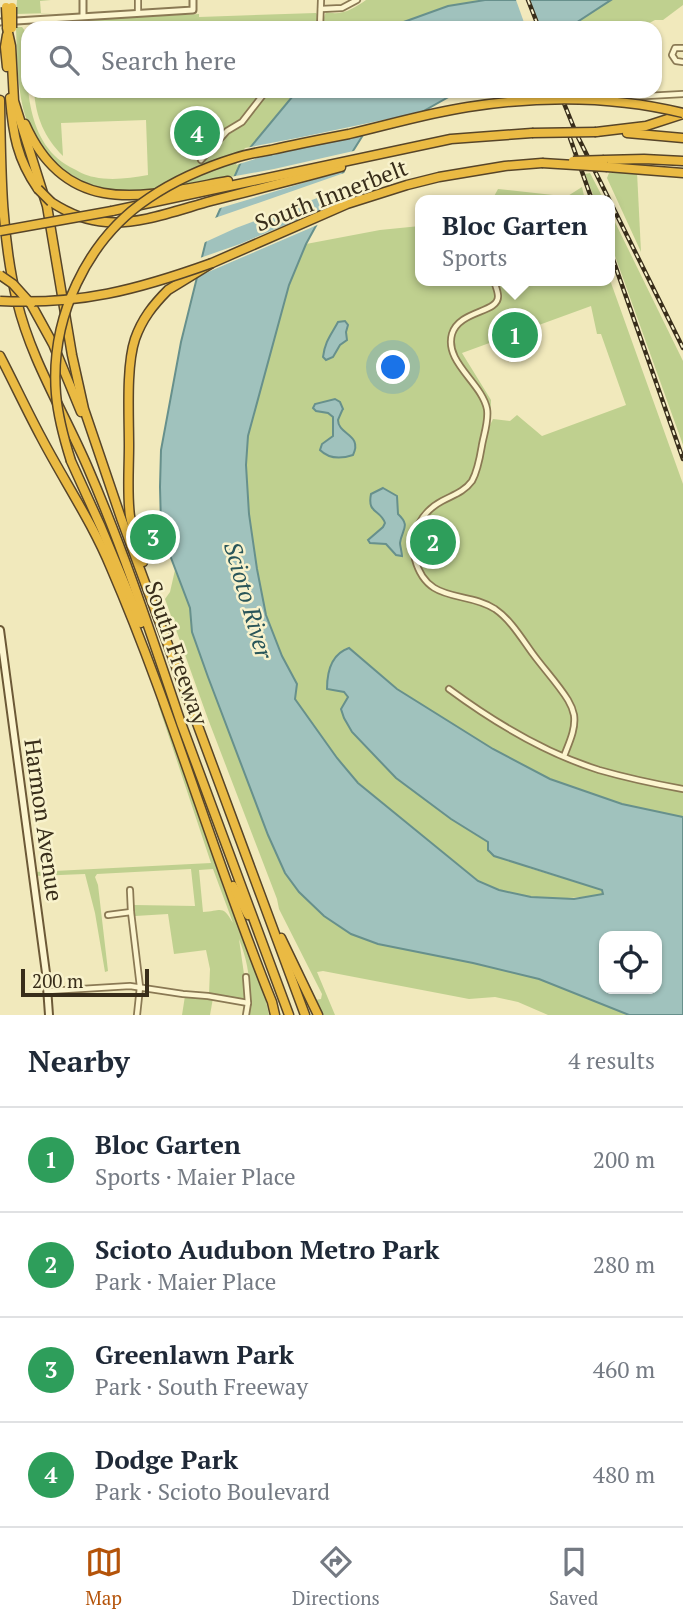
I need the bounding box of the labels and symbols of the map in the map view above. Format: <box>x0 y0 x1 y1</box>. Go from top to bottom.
pin: 4 <box>174 107 220 159</box>
street label: South Innerbelt <box>250 151 412 238</box>
pin: 1 <box>492 309 538 361</box>
your location <box>376 350 410 384</box>
pin: 3 <box>130 511 176 563</box>
pin: 2 <box>410 516 456 568</box>
water label: Scioto River <box>217 538 281 664</box>
street label: South Freeway <box>138 577 216 729</box>
street label: Harmon Avenue <box>17 737 71 903</box>
scale bar <box>21 966 149 998</box>

